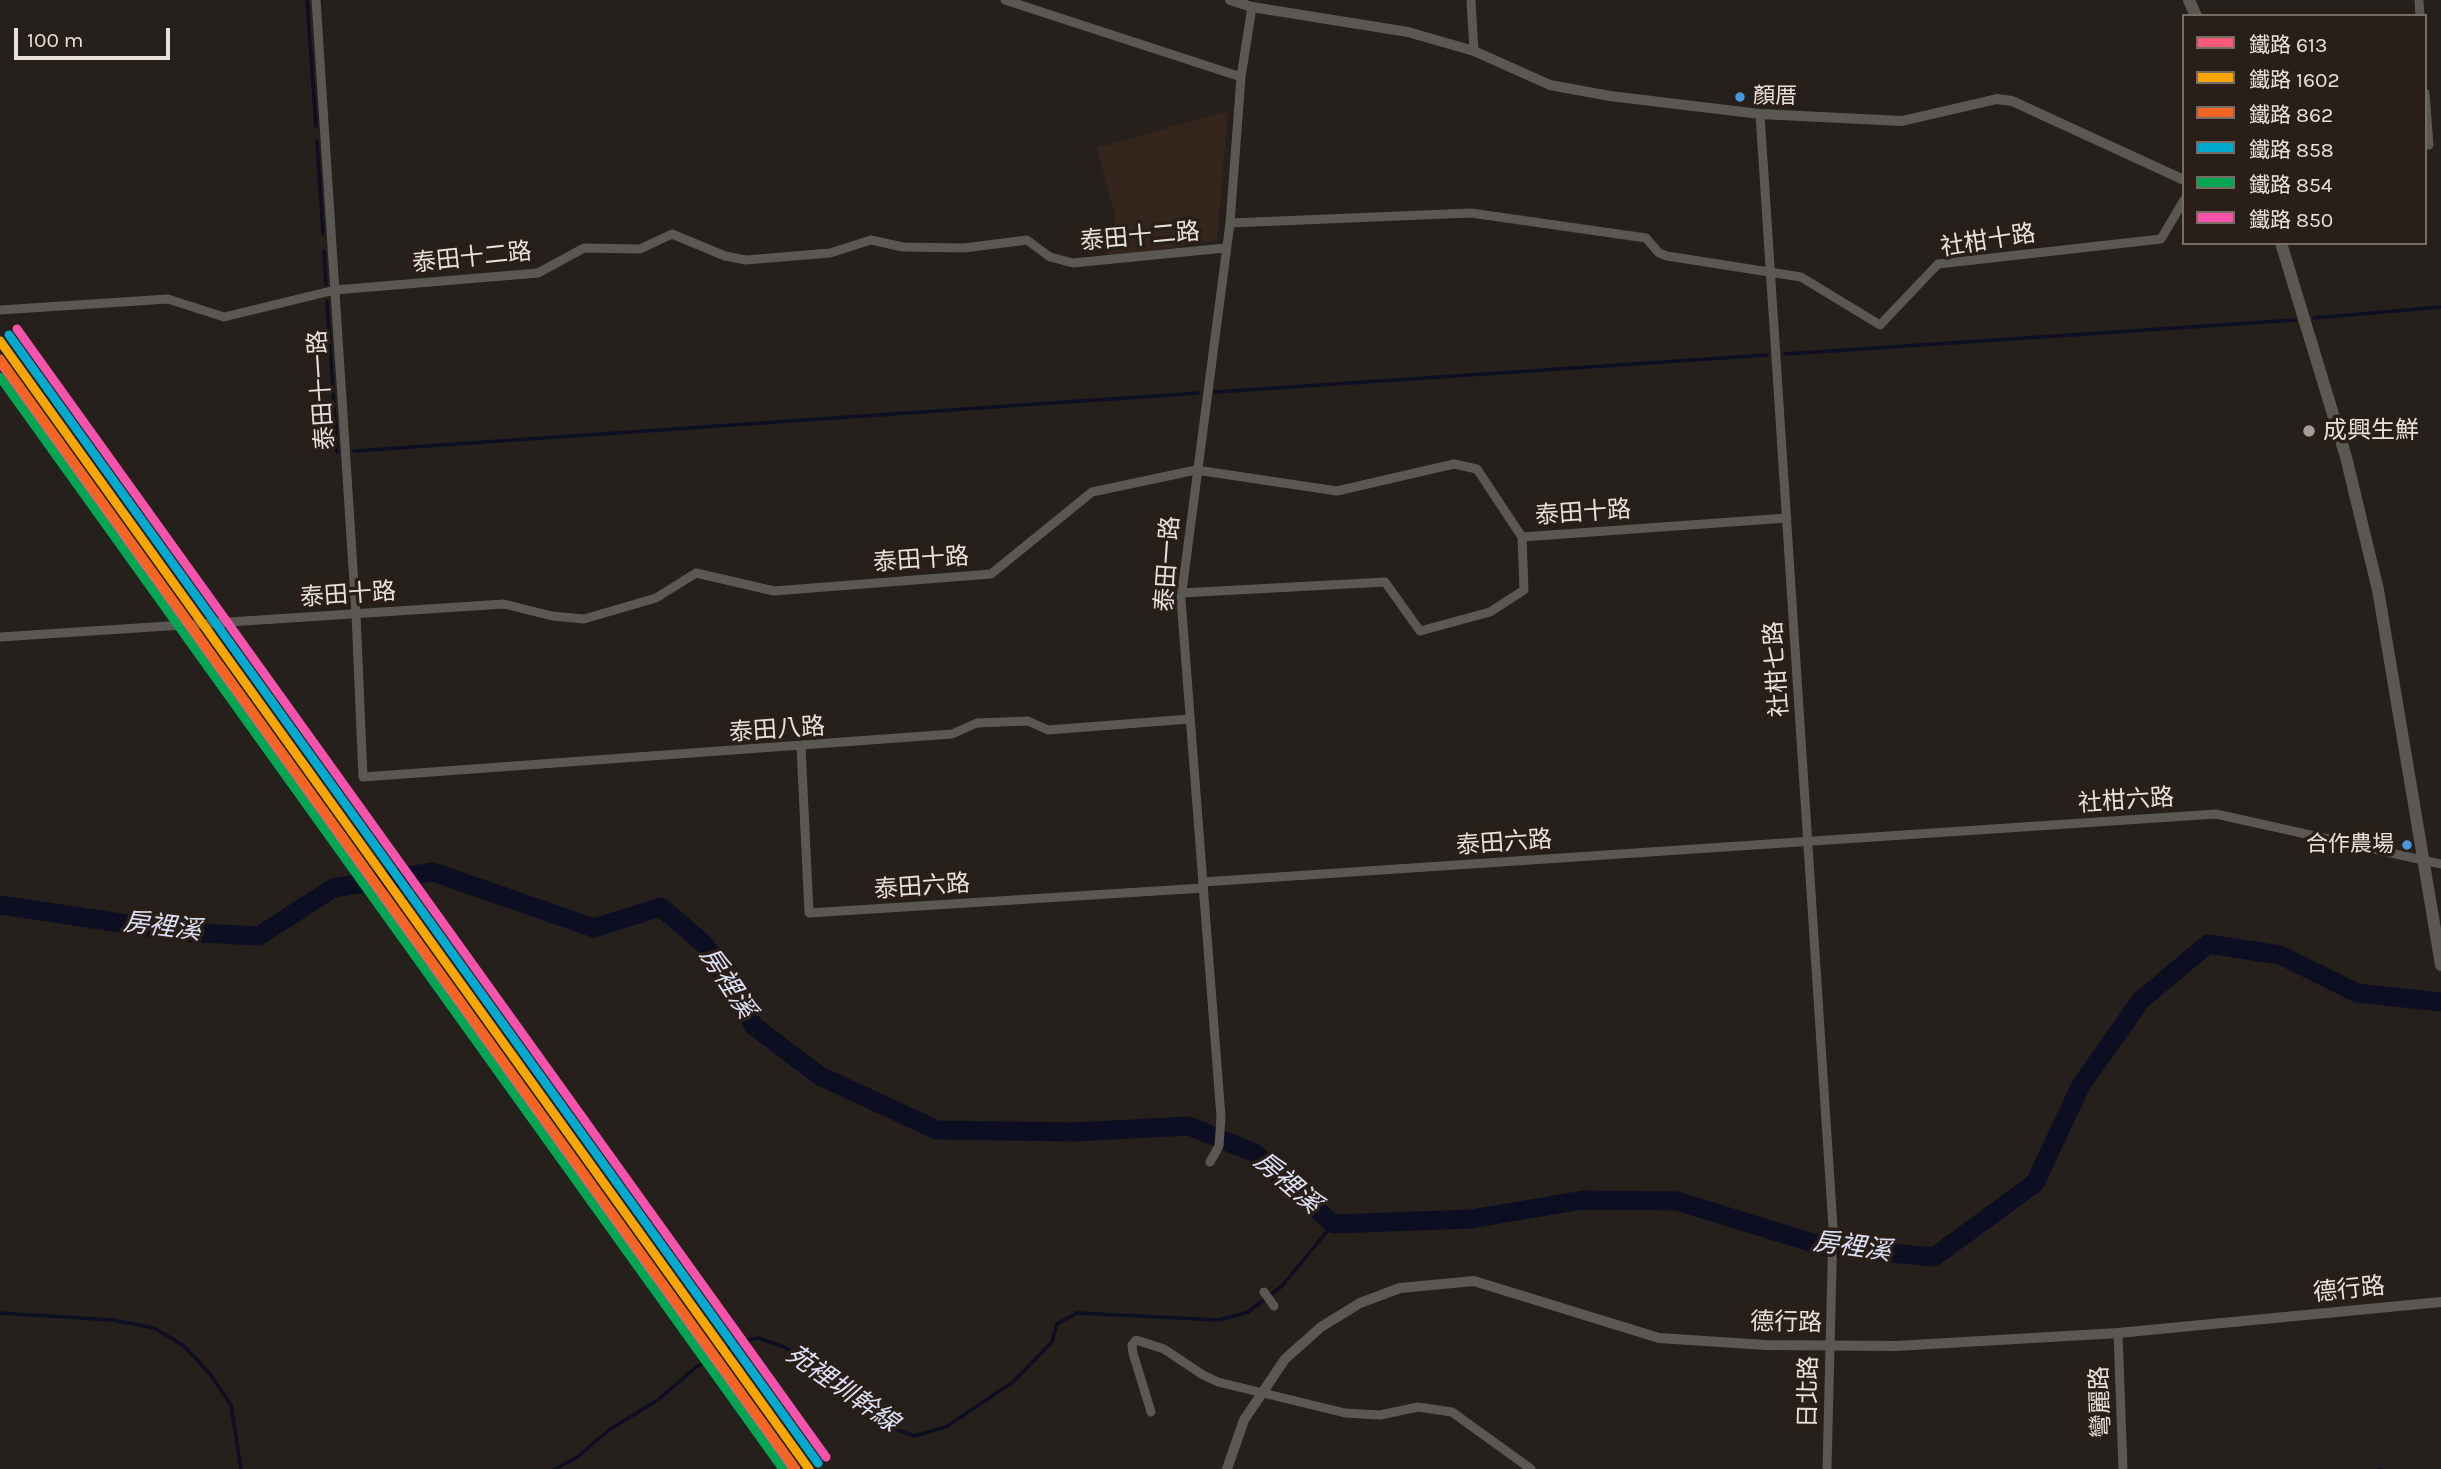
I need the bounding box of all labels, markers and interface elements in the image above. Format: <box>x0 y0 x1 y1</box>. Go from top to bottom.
scale bar <box>18 14 173 58</box>
legend <box>2182 14 2427 245</box>
text: 100 m <box>27 28 84 52</box>
text: 鐵路 613 <box>2249 33 2327 57</box>
text: 鐵路 1602 <box>2249 68 2340 92</box>
place label: 顏厝 <box>1753 84 1797 110</box>
marker: 顏厝 <box>1733 90 1747 104</box>
text: 鐵路 862 <box>2249 103 2333 127</box>
text: 鐵路 858 <box>2249 138 2334 162</box>
text: 鐵路 854 <box>2249 173 2332 197</box>
text: 鐵路 850 <box>2249 208 2333 232</box>
street label: 泰田十二路 <box>1079 217 1201 257</box>
street label: 社柑十路 <box>1938 219 2038 263</box>
street label: 泰田十二路 <box>411 237 533 279</box>
street label: 泰田十一路 <box>303 329 341 451</box>
place label: 成興生鮮 <box>2323 417 2419 445</box>
marker: 成興生鮮 <box>2301 423 2317 439</box>
street label: 泰田十路 <box>1534 495 1632 531</box>
street label: 泰田一路 <box>1150 515 1186 613</box>
street label: 泰田十路 <box>872 542 970 578</box>
street label: 泰田十路 <box>299 577 397 613</box>
street label: 社柑七路 <box>1759 620 1795 718</box>
street label: 泰田八路 <box>728 712 826 748</box>
street label: 社柑六路 <box>2077 783 2175 819</box>
street label: 泰田六路 <box>1455 825 1553 861</box>
place label: 合作農場 <box>2306 832 2394 858</box>
marker: 合作農場 <box>2400 838 2414 852</box>
street label: 泰田六路 <box>873 869 971 905</box>
water label: 房裡溪 <box>121 907 203 947</box>
water label: 房裡溪 <box>693 942 761 1024</box>
water label: 房裡溪 <box>1247 1146 1327 1220</box>
water label: 房裡溪 <box>1811 1226 1893 1268</box>
street label: 德行路 <box>2312 1272 2386 1308</box>
street label: 德行路 <box>1750 1308 1822 1338</box>
water label: 苑裡圳幹線 <box>780 1339 904 1439</box>
street label: 日北路 <box>1794 1356 1824 1428</box>
street label: 彎麗路 <box>2085 1366 2117 1438</box>

